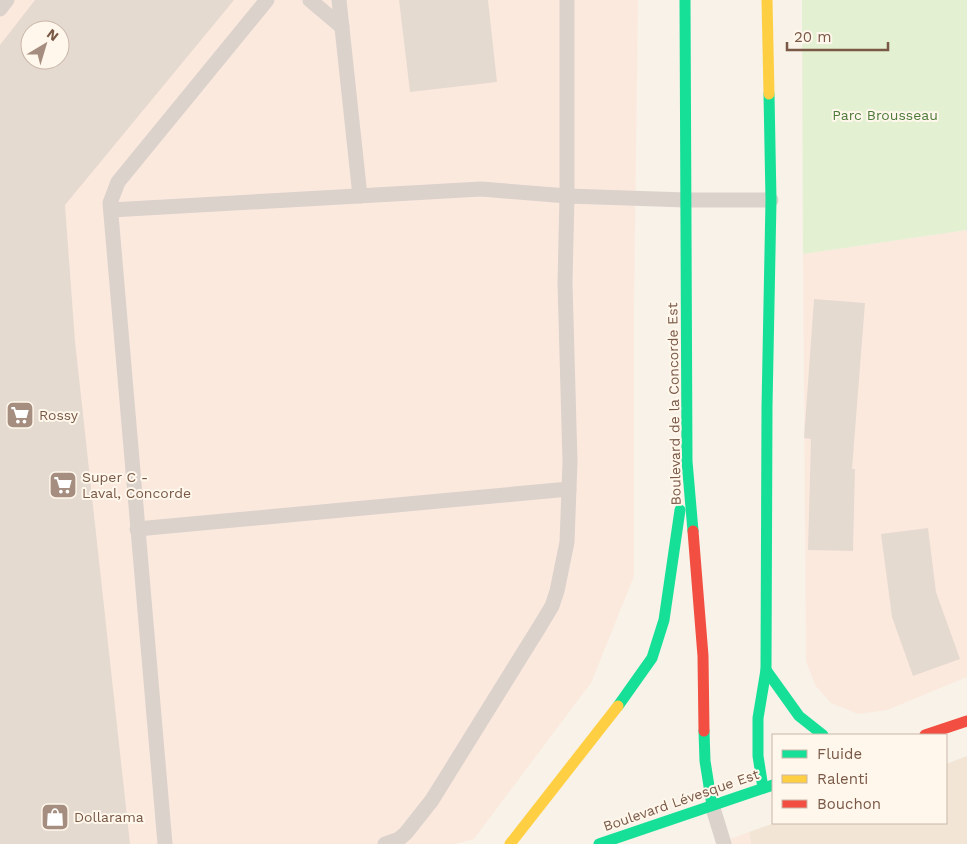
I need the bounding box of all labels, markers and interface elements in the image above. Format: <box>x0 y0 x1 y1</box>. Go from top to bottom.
north arrow <box>20 20 70 70</box>
scale bar <box>787 20 888 52</box>
text: N <box>44 25 62 44</box>
text: 20 m <box>794 28 832 46</box>
park label: Parc Brousseau <box>832 107 938 123</box>
street label: Boulevard de la Concorde Est <box>664 302 684 506</box>
supermarket icon: Rossy <box>5 400 35 430</box>
place label: Rossy <box>39 407 79 423</box>
place label: Super C - Laval, Concorde <box>82 469 191 501</box>
supermarket icon: Super C - Laval, Concorde <box>48 470 78 500</box>
legend <box>772 734 947 824</box>
text: Fluide <box>817 745 862 763</box>
street label: Boulevard Lévesque Est <box>601 766 761 834</box>
text: Ralenti <box>817 770 868 788</box>
text: Bouchon <box>817 795 881 813</box>
shop icon: Dollarama <box>40 802 70 832</box>
place label: Dollarama <box>74 809 144 825</box>

